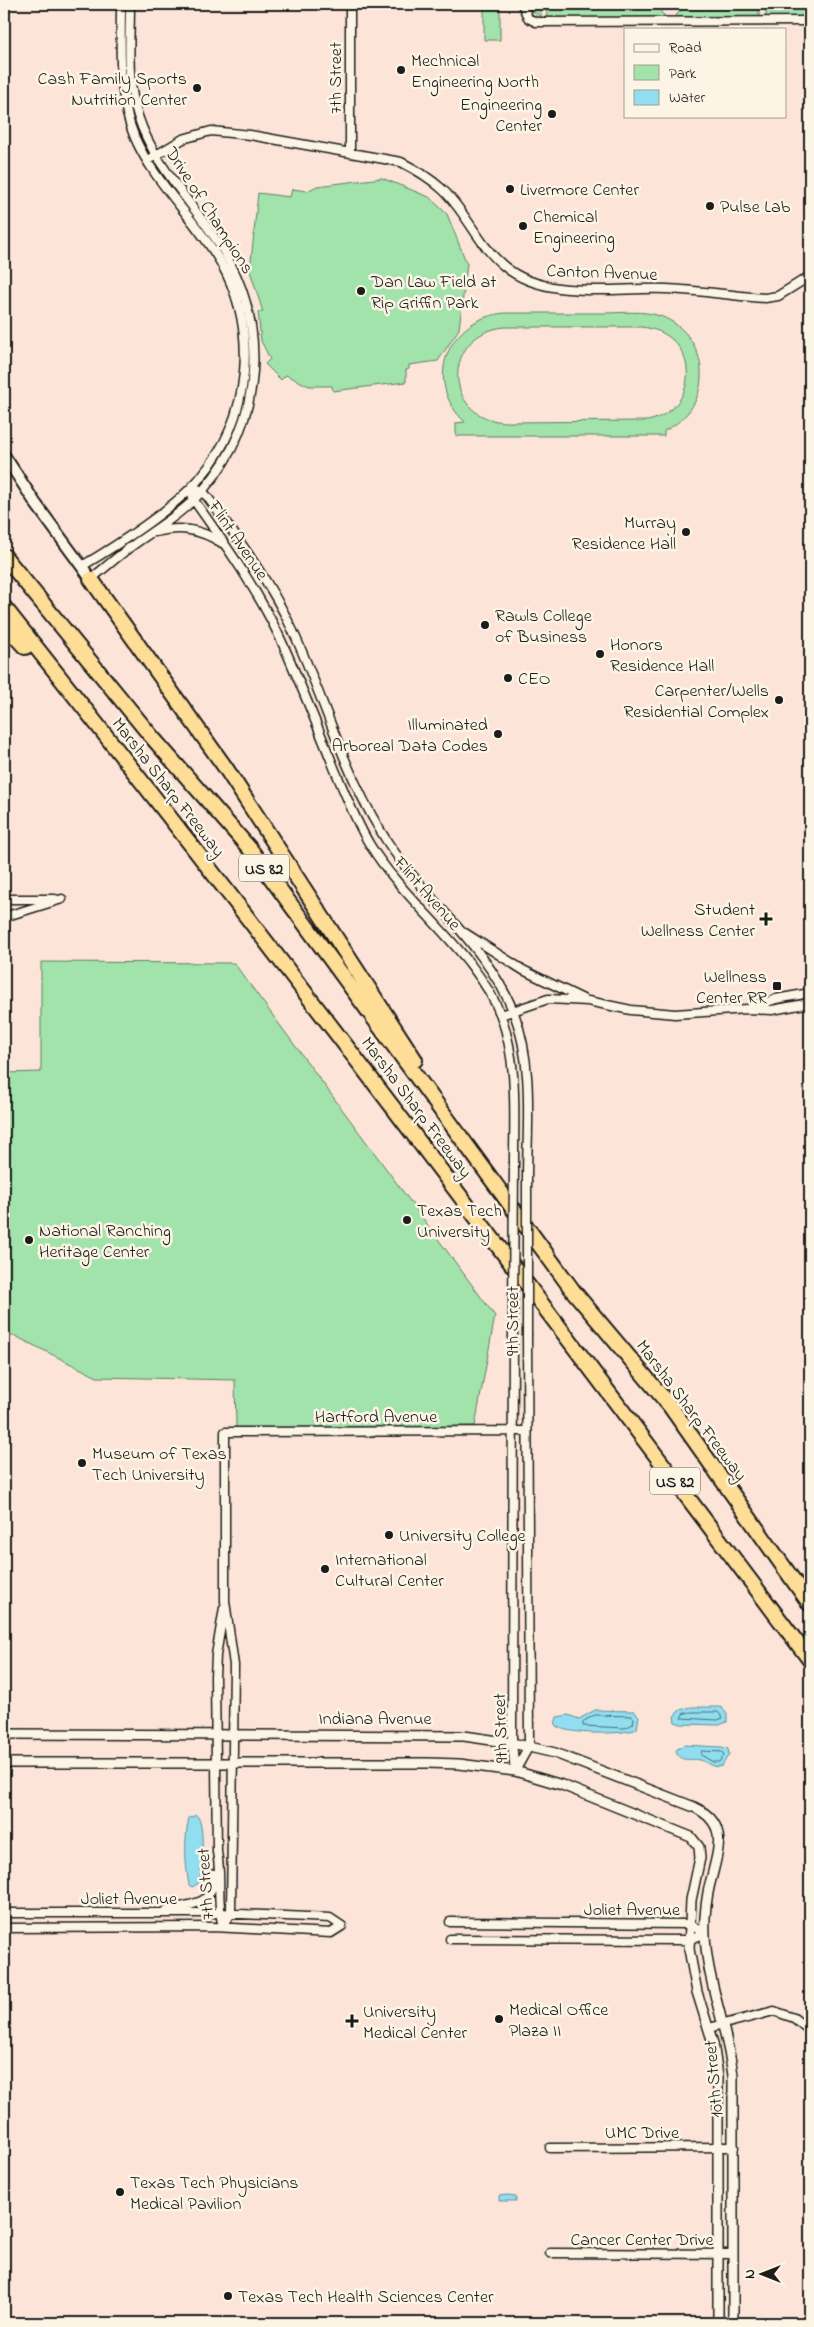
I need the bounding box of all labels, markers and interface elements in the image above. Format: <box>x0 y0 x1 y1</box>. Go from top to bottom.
legend <box>624 28 786 118</box>
text: Road <box>669 37 702 59</box>
street label: 7th Street <box>324 42 350 114</box>
place label: Mechnical Engineering North <box>411 49 539 97</box>
text: Park <box>669 63 697 85</box>
marker: Mechnical Engineering North <box>395 64 407 76</box>
place label: Cash Family Sports Nutrition Center <box>38 67 187 114</box>
marker: Cash Family Sports Nutrition Center <box>191 82 203 94</box>
text: Water <box>669 87 705 109</box>
place label: Engineering Center <box>460 93 542 140</box>
marker: Engineering Center <box>546 108 558 120</box>
street label: Drive of Champions <box>157 142 259 280</box>
place label: Livermore Center <box>520 178 639 204</box>
marker: Livermore Center <box>504 183 516 195</box>
place label: Pulse Lab <box>720 195 791 221</box>
marker: Pulse Lab <box>704 200 716 212</box>
place label: Chemical Engineering <box>533 205 615 253</box>
marker: Chemical Engineering <box>517 220 529 232</box>
street label: Canton Avenue <box>546 259 659 289</box>
place label: Dan Law Field at Rip Griffin Park <box>370 270 496 317</box>
marker: Dan Law Field at Rip Griffin Park <box>355 285 367 297</box>
street label: Flint Avenue <box>201 495 274 587</box>
place label: Murray Residence Hall <box>572 511 676 558</box>
marker: Murray Residence Hall <box>680 526 692 538</box>
place label: Rawls College of Business <box>495 604 593 651</box>
marker: Rawls College of Business <box>479 619 491 631</box>
place label: Honors Residence Hall <box>610 633 714 680</box>
marker: Honors Residence Hall <box>594 648 606 660</box>
place label: CEO <box>518 667 551 693</box>
marker: CEO <box>502 672 514 684</box>
place label: Carpenter/Wells Residential Complex <box>623 679 769 726</box>
marker: Carpenter/Wells Residential Complex <box>773 694 785 706</box>
street label: Marsha Sharp Freeway <box>104 713 230 864</box>
place label: Illuminated Arboreal Data Codes <box>332 713 488 760</box>
marker: Illuminated Arboreal Data Codes <box>492 728 504 740</box>
street label: Flint Avenue <box>386 851 467 938</box>
road number: US 82 <box>239 854 289 881</box>
place label: Student Wellness Center <box>641 898 755 945</box>
marker: Student Wellness Center <box>759 912 773 926</box>
place label: Wellness Center RR <box>696 965 767 1012</box>
marker: Wellness Center RR <box>771 980 783 992</box>
street label: Marsha Sharp Freeway <box>353 1032 477 1184</box>
place label: Texas Tech University <box>417 1199 502 1246</box>
marker: Texas Tech University <box>401 1214 413 1226</box>
place label: National Ranching Heritage Center <box>39 1219 171 1267</box>
marker: National Ranching Heritage Center <box>23 1234 35 1246</box>
street label: 9th Street <box>501 1286 527 1356</box>
street label: Marsha Sharp Freeway <box>628 1335 752 1487</box>
street label: Hartford Avenue <box>315 1405 438 1431</box>
place label: Museum of Texas Tech University <box>92 1442 227 1489</box>
marker: Museum of Texas Tech University <box>76 1457 88 1469</box>
road number: US 82 <box>650 1468 700 1494</box>
place label: University College <box>399 1524 526 1551</box>
marker: University College <box>383 1529 395 1541</box>
place label: International Cultural Center <box>335 1548 444 1595</box>
marker: International Cultural Center <box>319 1563 331 1575</box>
street label: 9th Street <box>488 1693 516 1763</box>
street label: Indiana Avenue <box>318 1707 432 1733</box>
street label: 7th Street <box>192 1847 222 1921</box>
street label: Joliet Avenue <box>81 1887 178 1913</box>
street label: Joliet Avenue <box>584 1898 681 1924</box>
place label: Medical Office Plaza II <box>509 1998 609 2045</box>
place label: University Medical Center <box>363 2000 468 2047</box>
marker: Medical Office Plaza II <box>493 2013 505 2025</box>
marker: University Medical Center <box>345 2014 359 2028</box>
street label: 10th Street <box>699 2039 731 2119</box>
street label: UMC Drive <box>605 2121 680 2147</box>
place label: Texas Tech Physicians Medical Pavilion <box>130 2171 299 2218</box>
marker: Texas Tech Physicians Medical Pavilion <box>114 2186 126 2198</box>
street label: Cancer Center Drive <box>570 2228 715 2254</box>
north arrow <box>736 2250 786 2300</box>
text: N <box>740 2269 761 2279</box>
place label: Texas Tech Health Sciences Center <box>238 2285 494 2311</box>
marker: Texas Tech Health Sciences Center <box>222 2290 234 2302</box>

